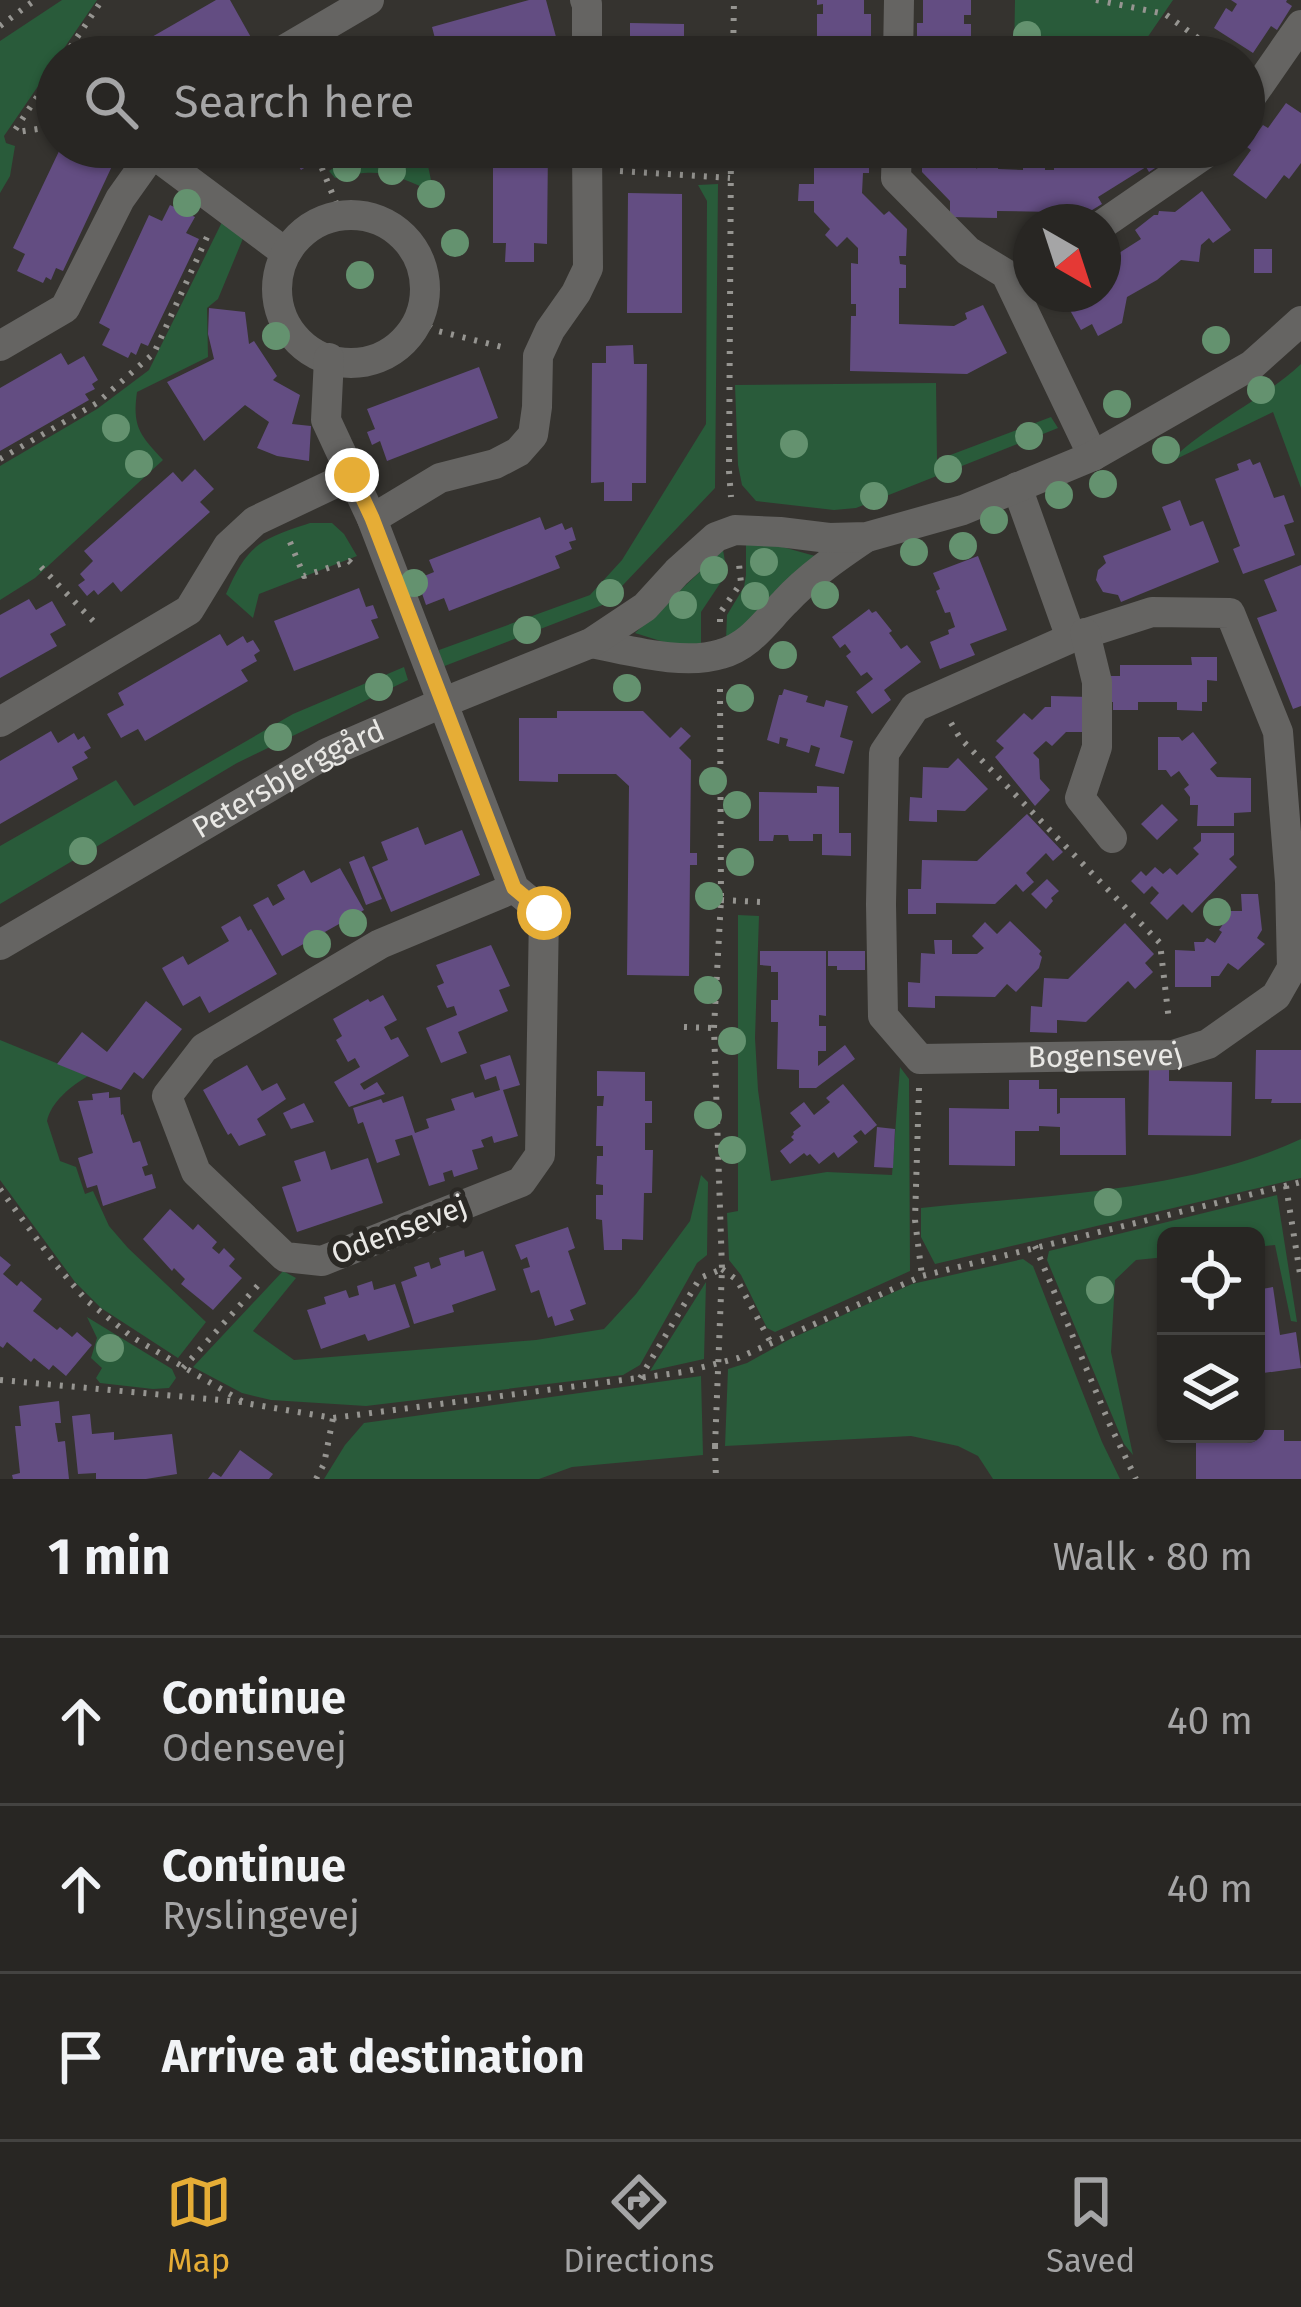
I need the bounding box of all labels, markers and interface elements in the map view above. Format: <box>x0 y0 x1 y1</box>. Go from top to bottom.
search box <box>36 36 1265 168</box>
icon: search <box>78 69 144 135</box>
text: Search here <box>174 75 414 129</box>
north arrow <box>1013 204 1121 312</box>
route end <box>325 448 379 502</box>
street label: Petersbjerggård <box>186 712 390 846</box>
route start <box>517 886 571 940</box>
street label: Bogensevej <box>1027 1035 1187 1075</box>
street label: Odensevej <box>326 1188 472 1272</box>
map controls <box>1157 1227 1265 1443</box>
button: locate <box>1157 1227 1265 1335</box>
button: layers <box>1157 1335 1265 1443</box>
text: 1 min <box>48 1526 171 1588</box>
text: Walk · 80 m <box>1053 1534 1253 1580</box>
text: Continue <box>162 1671 346 1725</box>
icon: ahead <box>48 1688 114 1754</box>
text: 40 m <box>1167 1698 1253 1744</box>
text: Odensevej <box>162 1725 347 1771</box>
text: Continue <box>162 1839 346 1893</box>
icon: ahead <box>48 1856 114 1922</box>
text: 40 m <box>1167 1866 1253 1912</box>
text: Ryslingevej <box>162 1893 360 1939</box>
icon: arrive <box>48 2024 114 2090</box>
text: Arrive at destination <box>162 2030 585 2084</box>
tab: Map <box>166 2169 232 2281</box>
tab: Directions <box>563 2169 715 2281</box>
tab: Saved <box>1046 2169 1135 2281</box>

